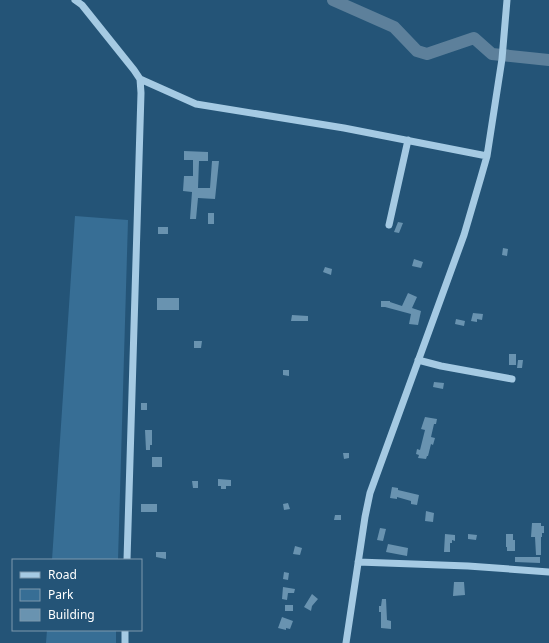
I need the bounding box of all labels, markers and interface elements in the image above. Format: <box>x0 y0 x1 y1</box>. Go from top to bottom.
legend <box>12 559 142 631</box>
text: Road <box>48 566 77 583</box>
text: Park <box>48 586 74 603</box>
text: Building <box>48 606 95 623</box>

